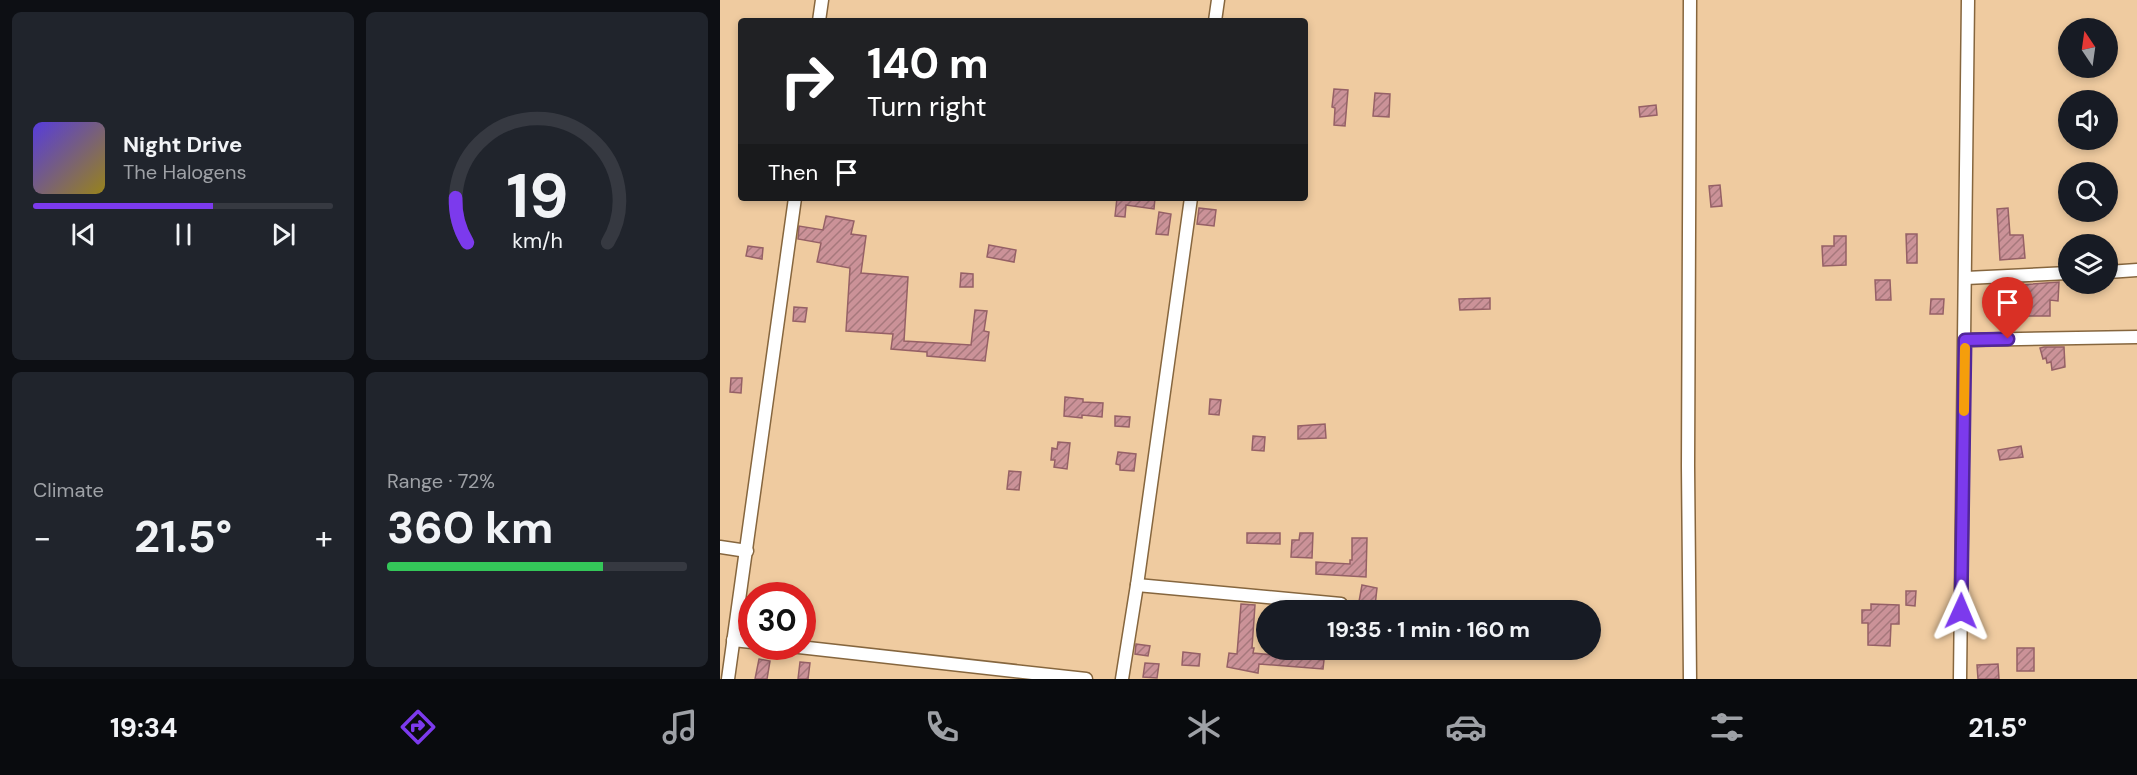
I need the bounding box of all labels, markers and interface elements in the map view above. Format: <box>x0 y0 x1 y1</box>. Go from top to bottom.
north arrow <box>2058 18 2118 78</box>
map controls <box>2058 18 2118 294</box>
text: 140 m <box>867 36 989 91</box>
icon: right <box>768 42 846 120</box>
text: Turn right <box>867 89 987 124</box>
button: sound <box>2058 90 2118 150</box>
text: Night Drive <box>123 130 242 159</box>
text: 19 <box>506 155 568 236</box>
icon: arrive <box>830 156 863 189</box>
text: Then <box>768 158 818 187</box>
text: The Halogens <box>123 159 246 185</box>
button: search <box>2058 162 2118 222</box>
icon: previous <box>67 218 100 251</box>
icon: pause <box>167 218 200 251</box>
icon: next <box>267 218 300 251</box>
text: km/h <box>512 228 562 256</box>
button: layers <box>2058 234 2118 294</box>
pin <box>1982 277 2033 339</box>
icon: arrive <box>1991 286 2024 319</box>
text: Range · 72% <box>387 468 495 494</box>
text: Climate <box>33 477 104 503</box>
text: 360 km <box>387 498 553 557</box>
text: 21.5° <box>134 507 232 566</box>
text: − <box>33 516 51 559</box>
text: + <box>315 516 333 559</box>
position arrow <box>1929 579 1993 643</box>
speed limit sign: 30 <box>738 582 816 660</box>
text: 19:35 · 1 min · 160 m <box>1327 615 1530 644</box>
icon: directions <box>397 706 439 748</box>
icon: music <box>659 706 701 748</box>
icon: phone <box>921 706 963 748</box>
icon: climate <box>1183 706 1225 748</box>
icon: car <box>1445 706 1487 748</box>
icon: filters <box>1706 706 1748 748</box>
text: 19:34 <box>110 710 178 745</box>
text: 21.5° <box>1968 710 2027 745</box>

